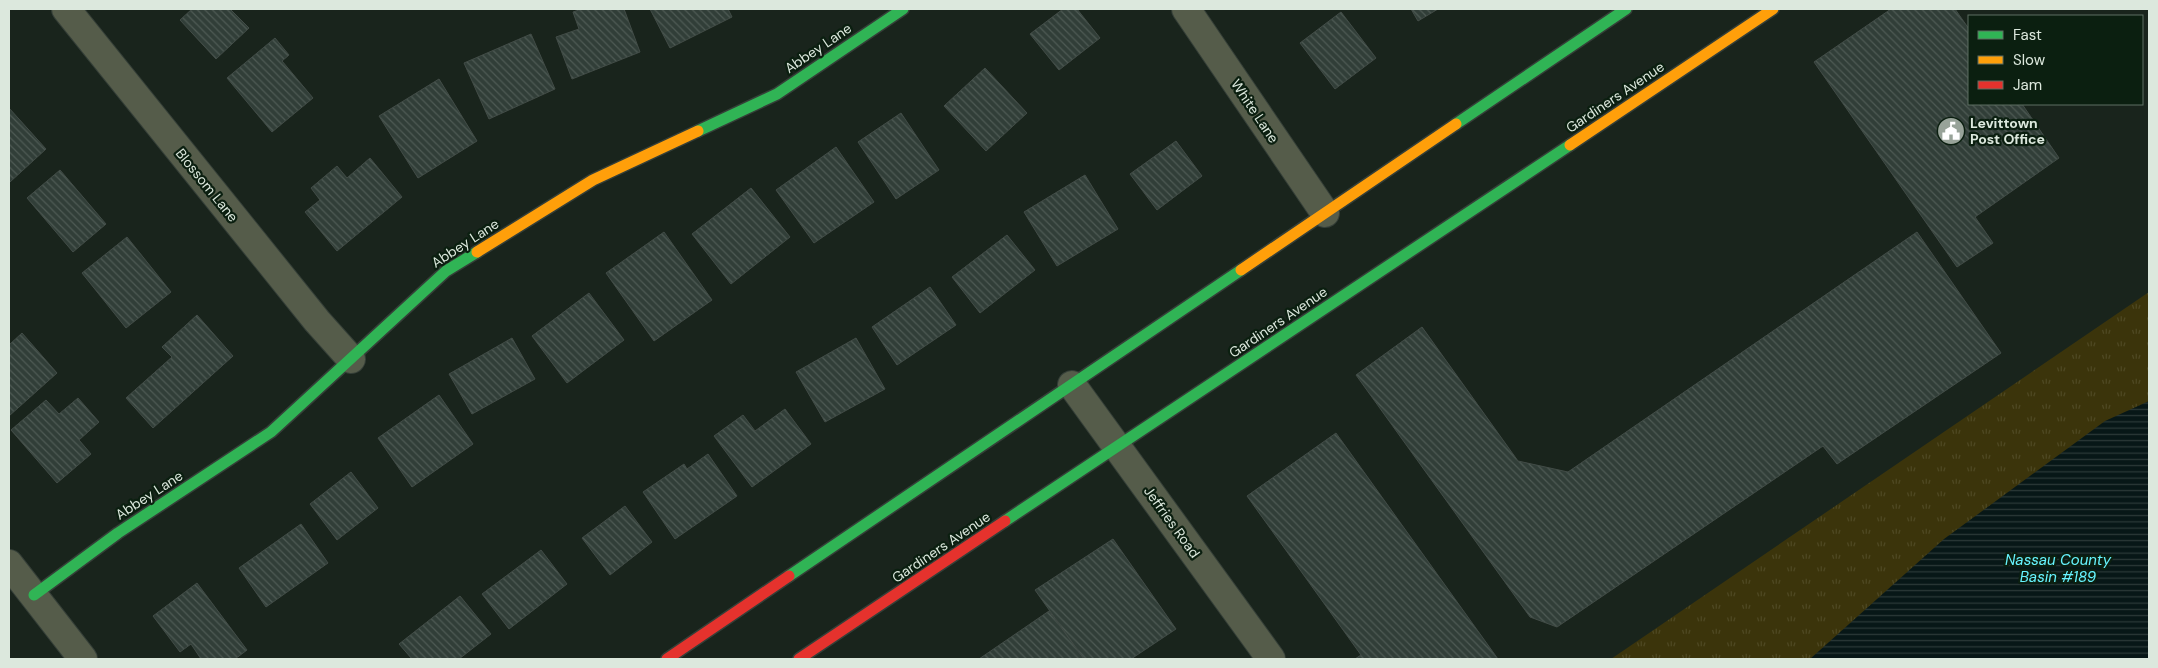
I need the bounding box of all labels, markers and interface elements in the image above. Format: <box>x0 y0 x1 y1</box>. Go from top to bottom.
legend <box>1968 15 2143 105</box>
street label: Abbey Lane <box>781 19 855 77</box>
text: Fast <box>2013 25 2042 45</box>
text: Slow <box>2013 50 2046 70</box>
street label: Gardiners Avenue <box>1562 57 1668 137</box>
text: Jam <box>2013 75 2042 95</box>
street label: White Lane <box>1227 76 1283 146</box>
place label: Levittown Post Office <box>1970 114 2045 148</box>
public building icon: Levittown Post Office <box>1936 116 1966 146</box>
street label: Blossom Lane <box>172 145 242 225</box>
street label: Abbey Lane <box>428 214 502 272</box>
street label: Gardiners Avenue <box>1225 282 1331 362</box>
street label: Abbey Lane <box>112 466 186 524</box>
street label: Jeffries Road <box>1140 483 1204 561</box>
street label: Gardiners Avenue <box>888 507 994 587</box>
water label: Nassau County Basin #189 <box>2005 550 2112 587</box>

